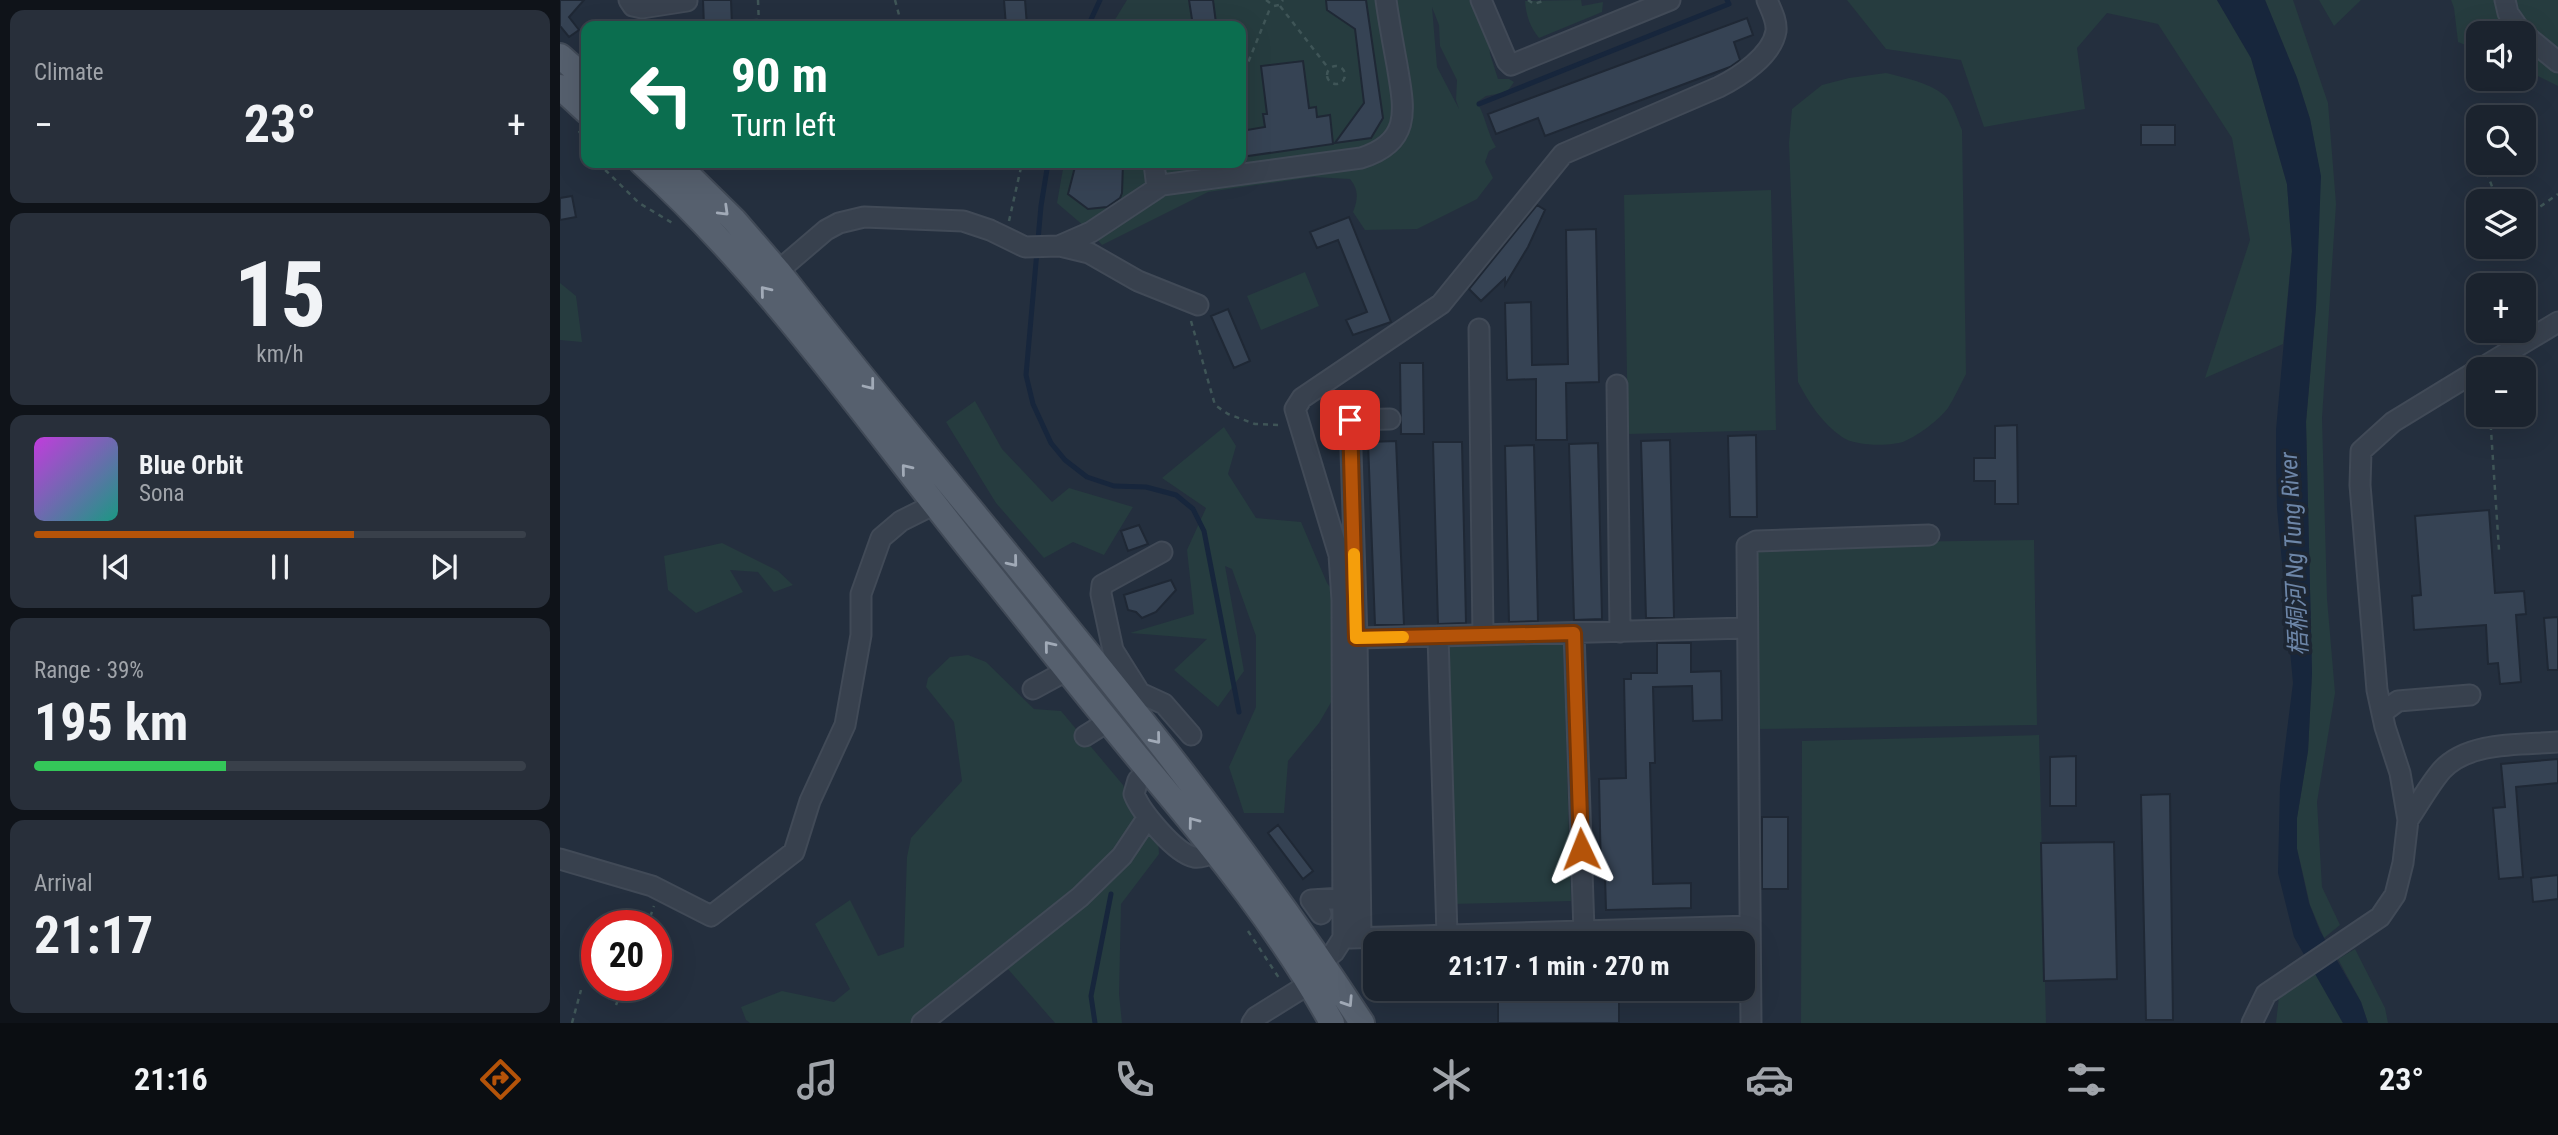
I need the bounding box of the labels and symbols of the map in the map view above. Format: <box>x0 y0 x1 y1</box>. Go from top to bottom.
one-way arrow <box>716 202 729 215</box>
one-way arrow <box>760 286 773 298</box>
one-way arrow <box>862 377 875 389</box>
pin <box>1320 390 1380 450</box>
water label: 梧桐河 Ng Tung River <box>2275 450 2313 657</box>
one-way arrow <box>902 464 915 477</box>
one-way arrow <box>1004 555 1017 567</box>
one-way arrow <box>1044 642 1057 654</box>
one-way arrow <box>1147 732 1160 744</box>
position arrow <box>1544 812 1618 886</box>
one-way arrow <box>1188 818 1201 830</box>
speed limit sign: 20 <box>581 910 672 1001</box>
one-way arrow <box>1340 994 1353 1007</box>

